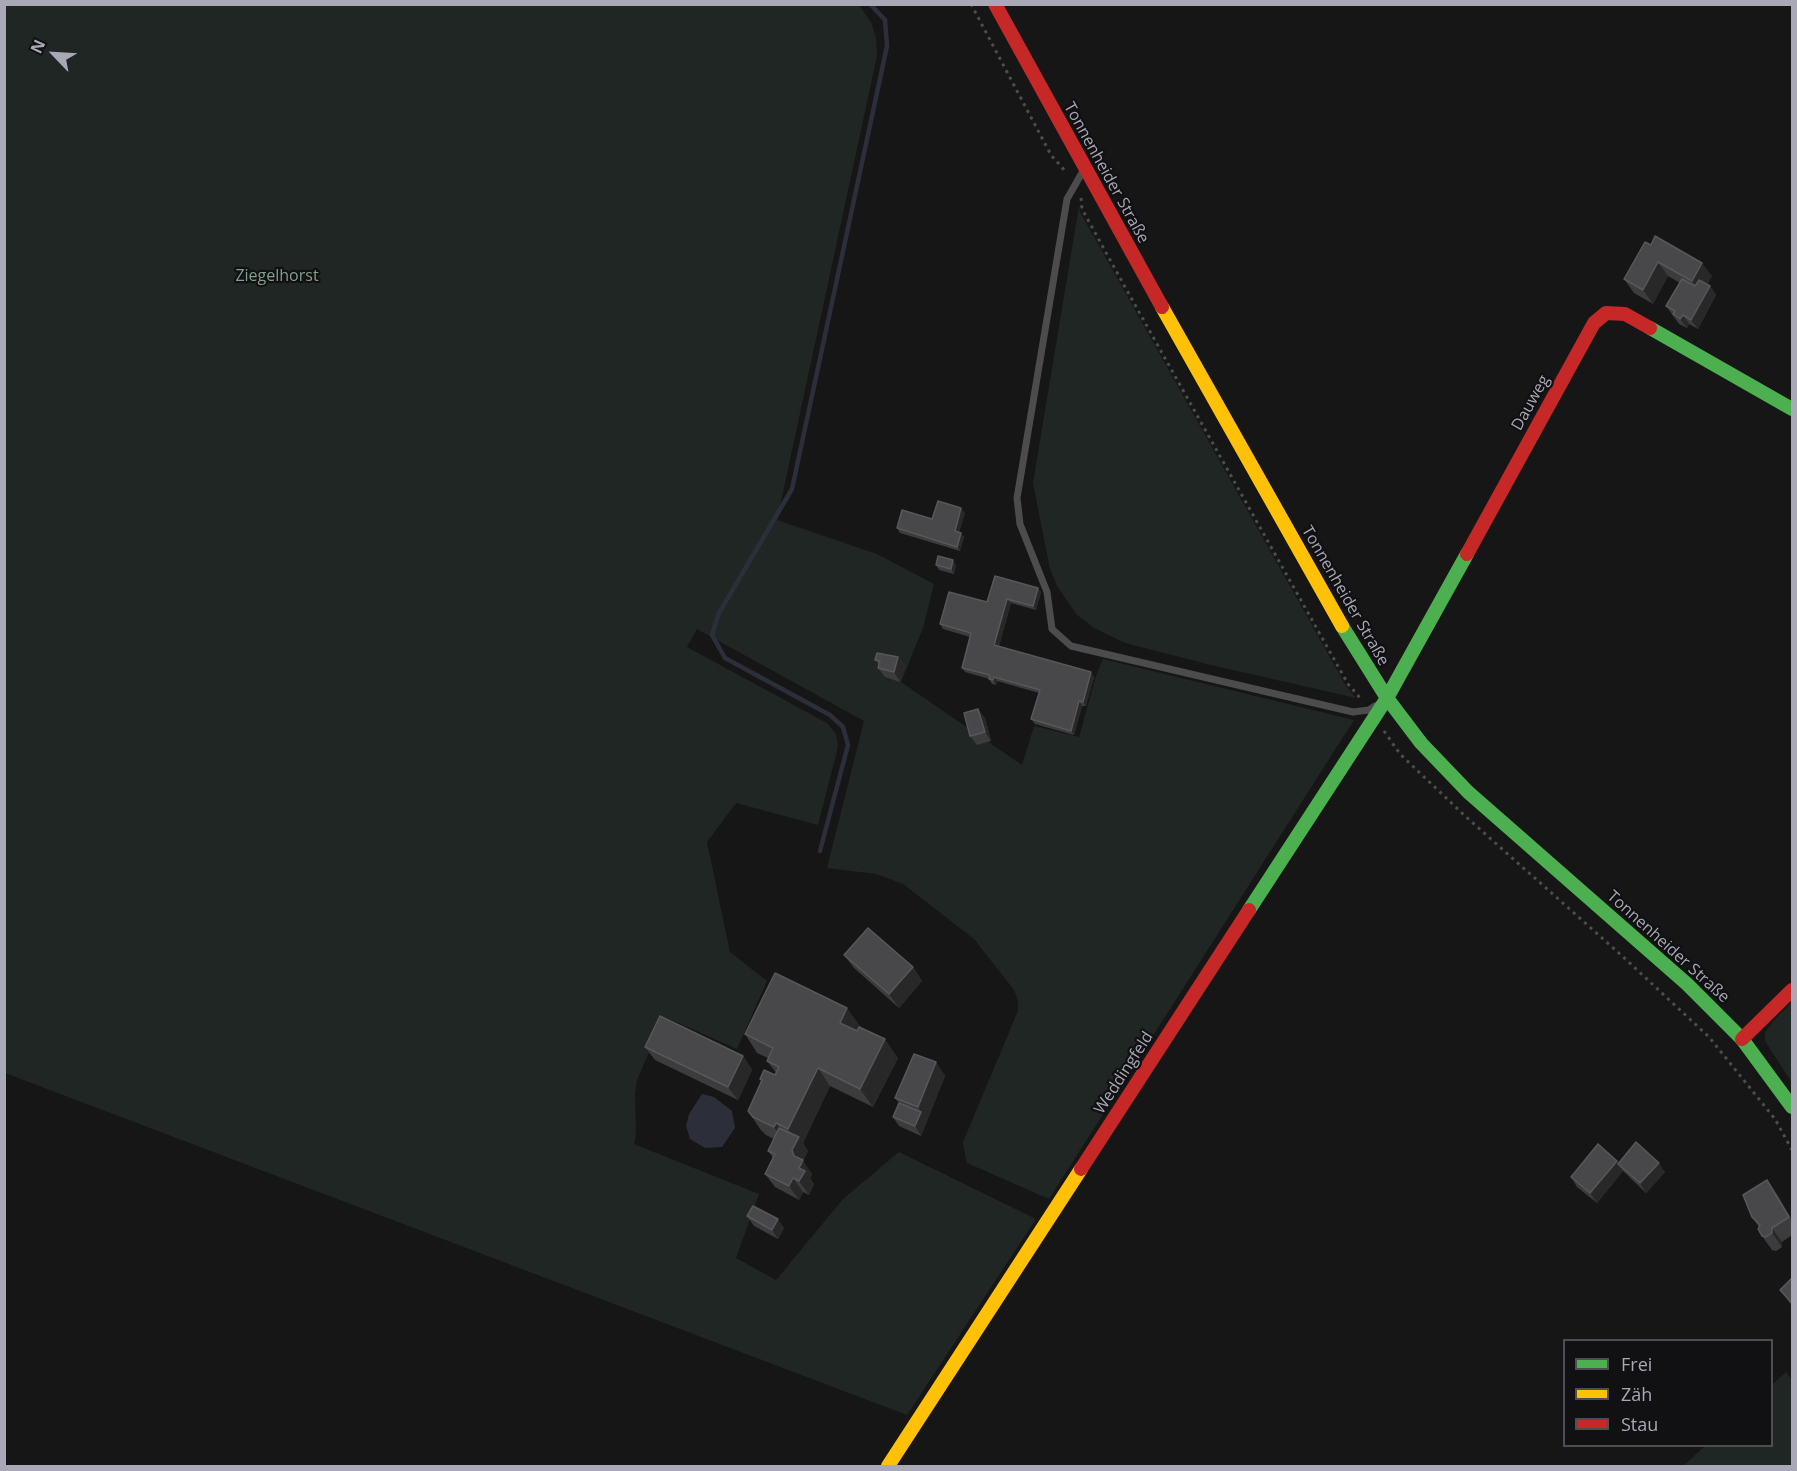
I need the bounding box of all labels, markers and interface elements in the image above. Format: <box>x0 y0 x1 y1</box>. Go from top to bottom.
north arrow <box>24 24 84 84</box>
text: N <box>25 36 50 57</box>
street label: Tonnenheider Straße <box>1059 99 1153 247</box>
park label: Ziegelhorst <box>235 266 319 286</box>
street label: Dauweg <box>1508 372 1554 434</box>
street label: Tonnenheider Straße <box>1297 523 1393 669</box>
street label: Tonnenheider Straße <box>1603 887 1733 1007</box>
street label: Weddingfeld <box>1090 1028 1158 1118</box>
legend <box>1563 1339 1773 1447</box>
text: Frei <box>1621 1352 1652 1376</box>
text: Zäh <box>1621 1382 1652 1406</box>
text: Stau <box>1621 1412 1658 1436</box>

